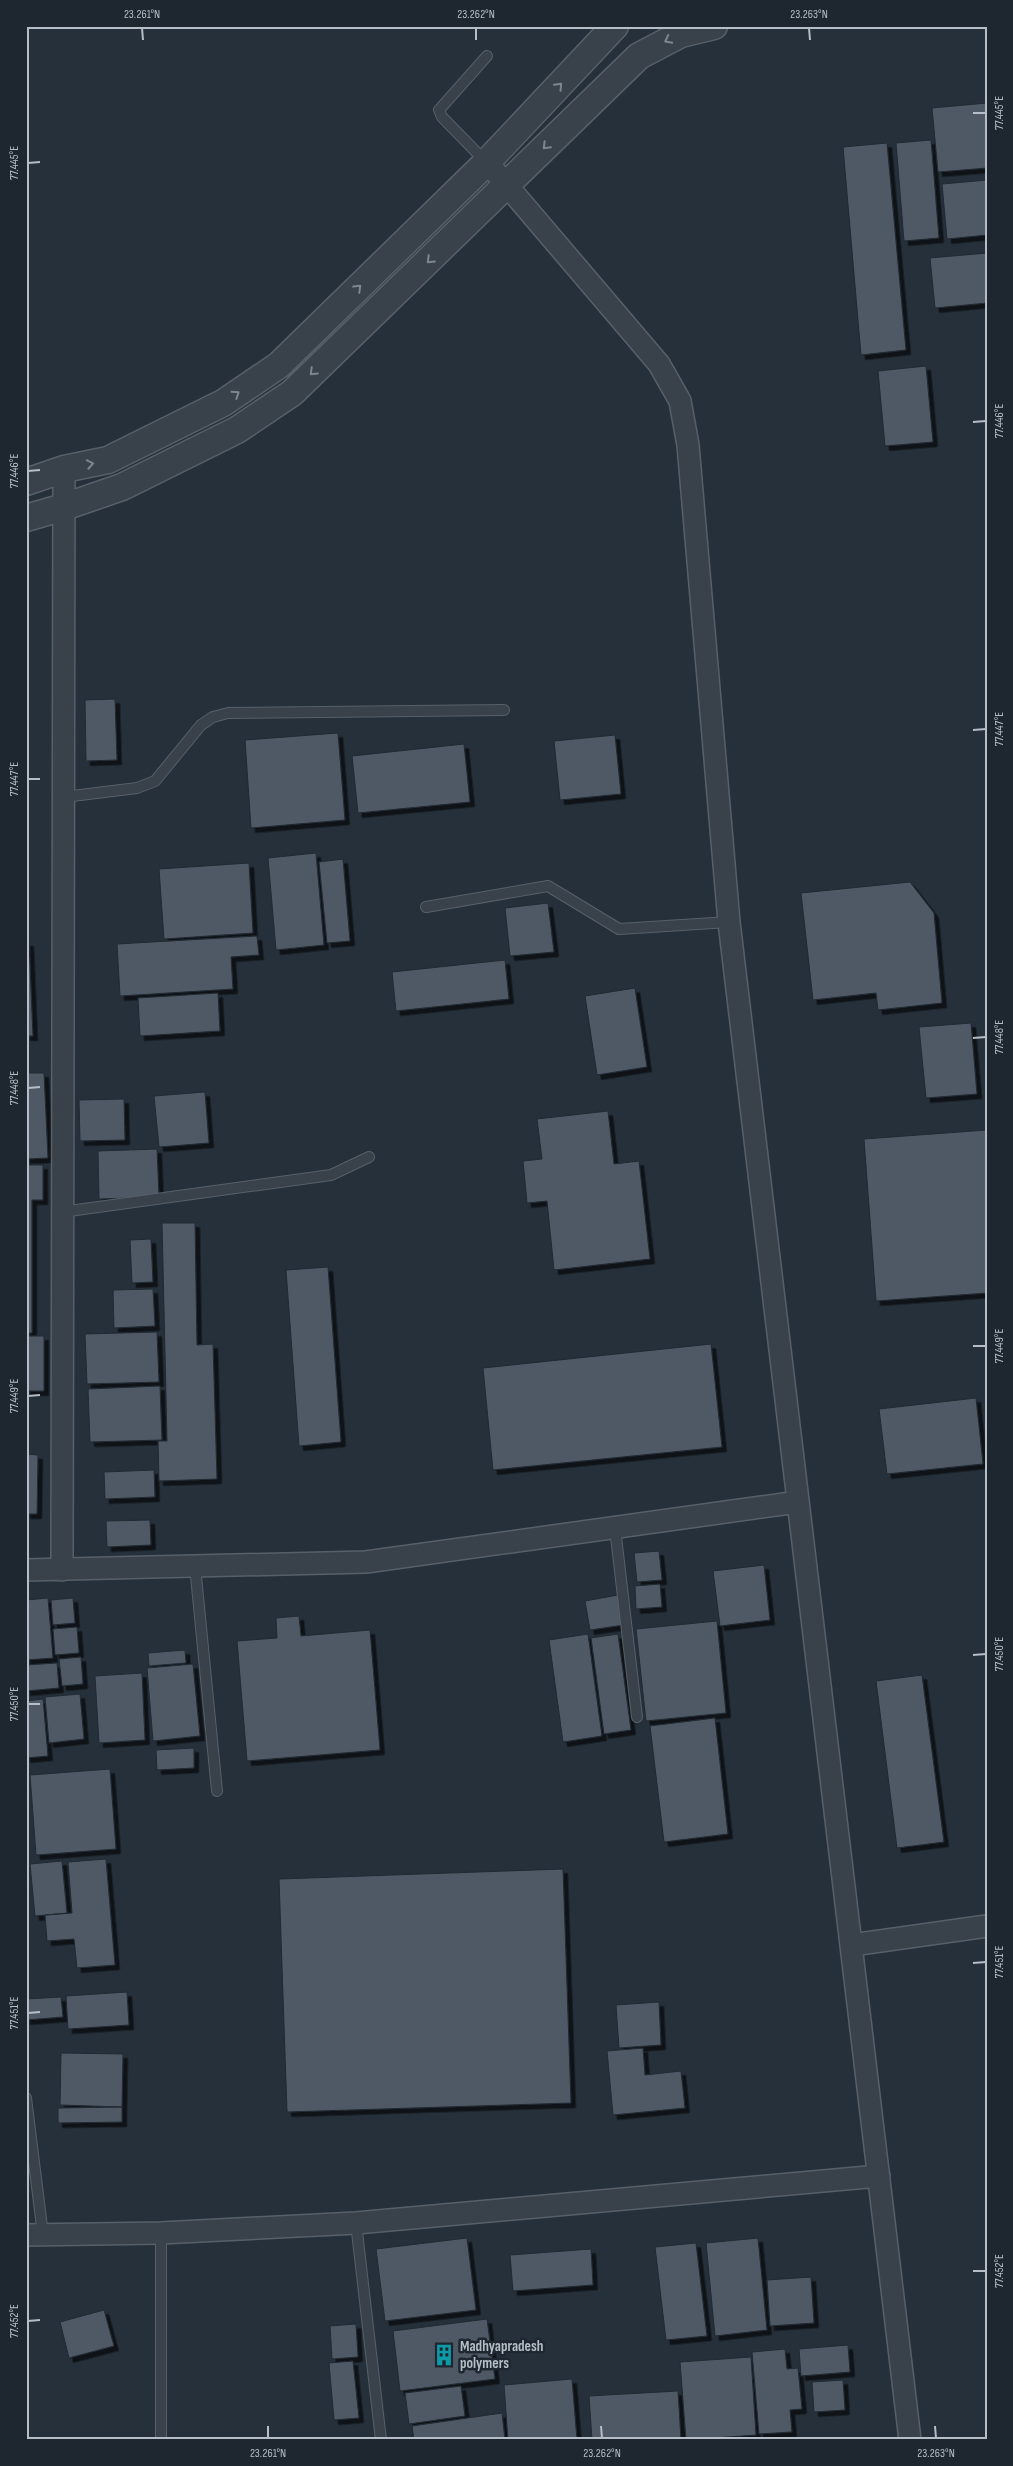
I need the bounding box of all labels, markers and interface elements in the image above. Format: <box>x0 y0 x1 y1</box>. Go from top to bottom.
text: 23.261°N <box>124 7 160 22</box>
text: 23.262°N <box>457 7 495 22</box>
text: 23.263°N <box>790 7 828 22</box>
one-way arrow <box>664 34 673 44</box>
one-way arrow <box>553 83 562 92</box>
text: 77.445°E <box>992 96 1007 130</box>
one-way arrow <box>543 141 552 150</box>
text: 77.445°E <box>7 146 22 180</box>
one-way arrow <box>427 254 436 263</box>
one-way arrow <box>352 285 361 294</box>
one-way arrow <box>310 367 319 376</box>
one-way arrow <box>230 391 240 400</box>
text: 77.446°E <box>992 404 1007 438</box>
text: 77.446°E <box>7 454 22 488</box>
one-way arrow <box>85 459 94 469</box>
text: 77.447°E <box>992 712 1007 746</box>
text: 77.447°E <box>7 762 22 796</box>
text: 77.448°E <box>992 1020 1007 1054</box>
text: 77.448°E <box>7 1071 22 1105</box>
text: 77.449°E <box>992 1329 1007 1363</box>
text: 77.449°E <box>7 1379 22 1413</box>
text: 77.450°E <box>992 1637 1007 1671</box>
text: 77.450°E <box>7 1687 22 1721</box>
text: 77.451°E <box>992 1946 1007 1978</box>
text: 77.451°E <box>7 1997 22 2029</box>
text: 77.452°E <box>992 2254 1007 2288</box>
text: 77.452°E <box>7 2304 22 2338</box>
place label: Madhyapradesh polymers <box>460 2337 543 2373</box>
building icon: Madhyapradesh polymers <box>431 2342 457 2368</box>
text: 23.261°N <box>250 2446 286 2461</box>
text: 23.262°N <box>583 2446 621 2461</box>
text: 23.263°N <box>917 2446 955 2461</box>

